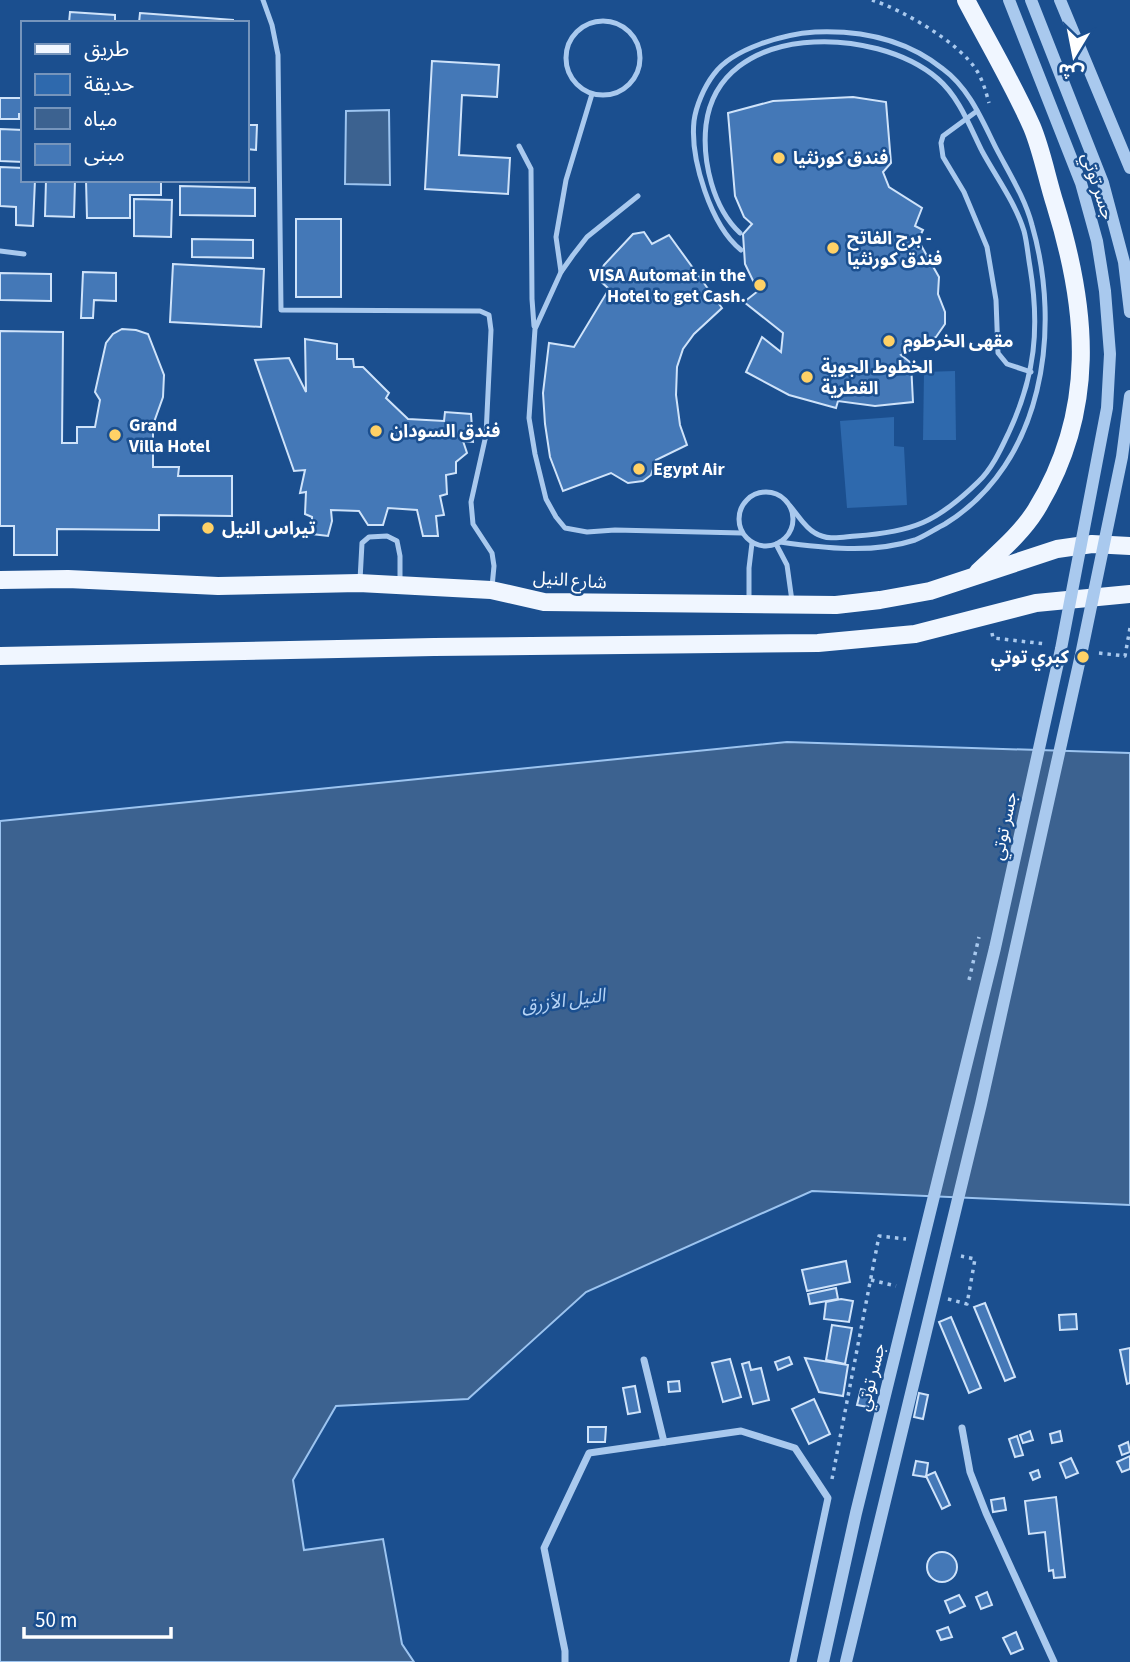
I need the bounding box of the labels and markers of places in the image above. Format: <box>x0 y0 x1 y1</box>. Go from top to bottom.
place label: فندق كورنثيا <box>793 146 888 171</box>
marker: فندق كورنثيا <box>771 150 787 166</box>
place label: برج الفاتح - فندق كورنثيا <box>847 226 942 272</box>
marker: برج الفاتح - فندق كورنثيا <box>825 240 841 256</box>
place label: VISA Automat in the Hotel to get Cash. <box>588 263 746 309</box>
marker: VISA Automat in the Hotel to get Cash. <box>752 277 768 293</box>
place label: مقهى الخرطوم <box>903 329 1013 354</box>
marker: مقهى الخرطوم <box>881 333 897 349</box>
place label: الخطوط الجوية القطرية <box>821 355 933 401</box>
marker: الخطوط الجوية القطرية <box>799 369 815 385</box>
place label: Grand Villa Hotel <box>128 413 210 459</box>
place label: فندق السودان <box>390 419 500 444</box>
marker: فندق السودان <box>368 423 384 439</box>
marker: Grand Villa Hotel <box>107 427 123 443</box>
place label: Egypt Air <box>653 457 726 482</box>
marker: Egypt Air <box>631 461 647 477</box>
place label: تيراس النيل <box>222 516 316 541</box>
marker: تيراس النيل <box>200 520 216 536</box>
place label: كبري توتي <box>991 645 1070 671</box>
marker: كبري توتي <box>1075 649 1091 665</box>

